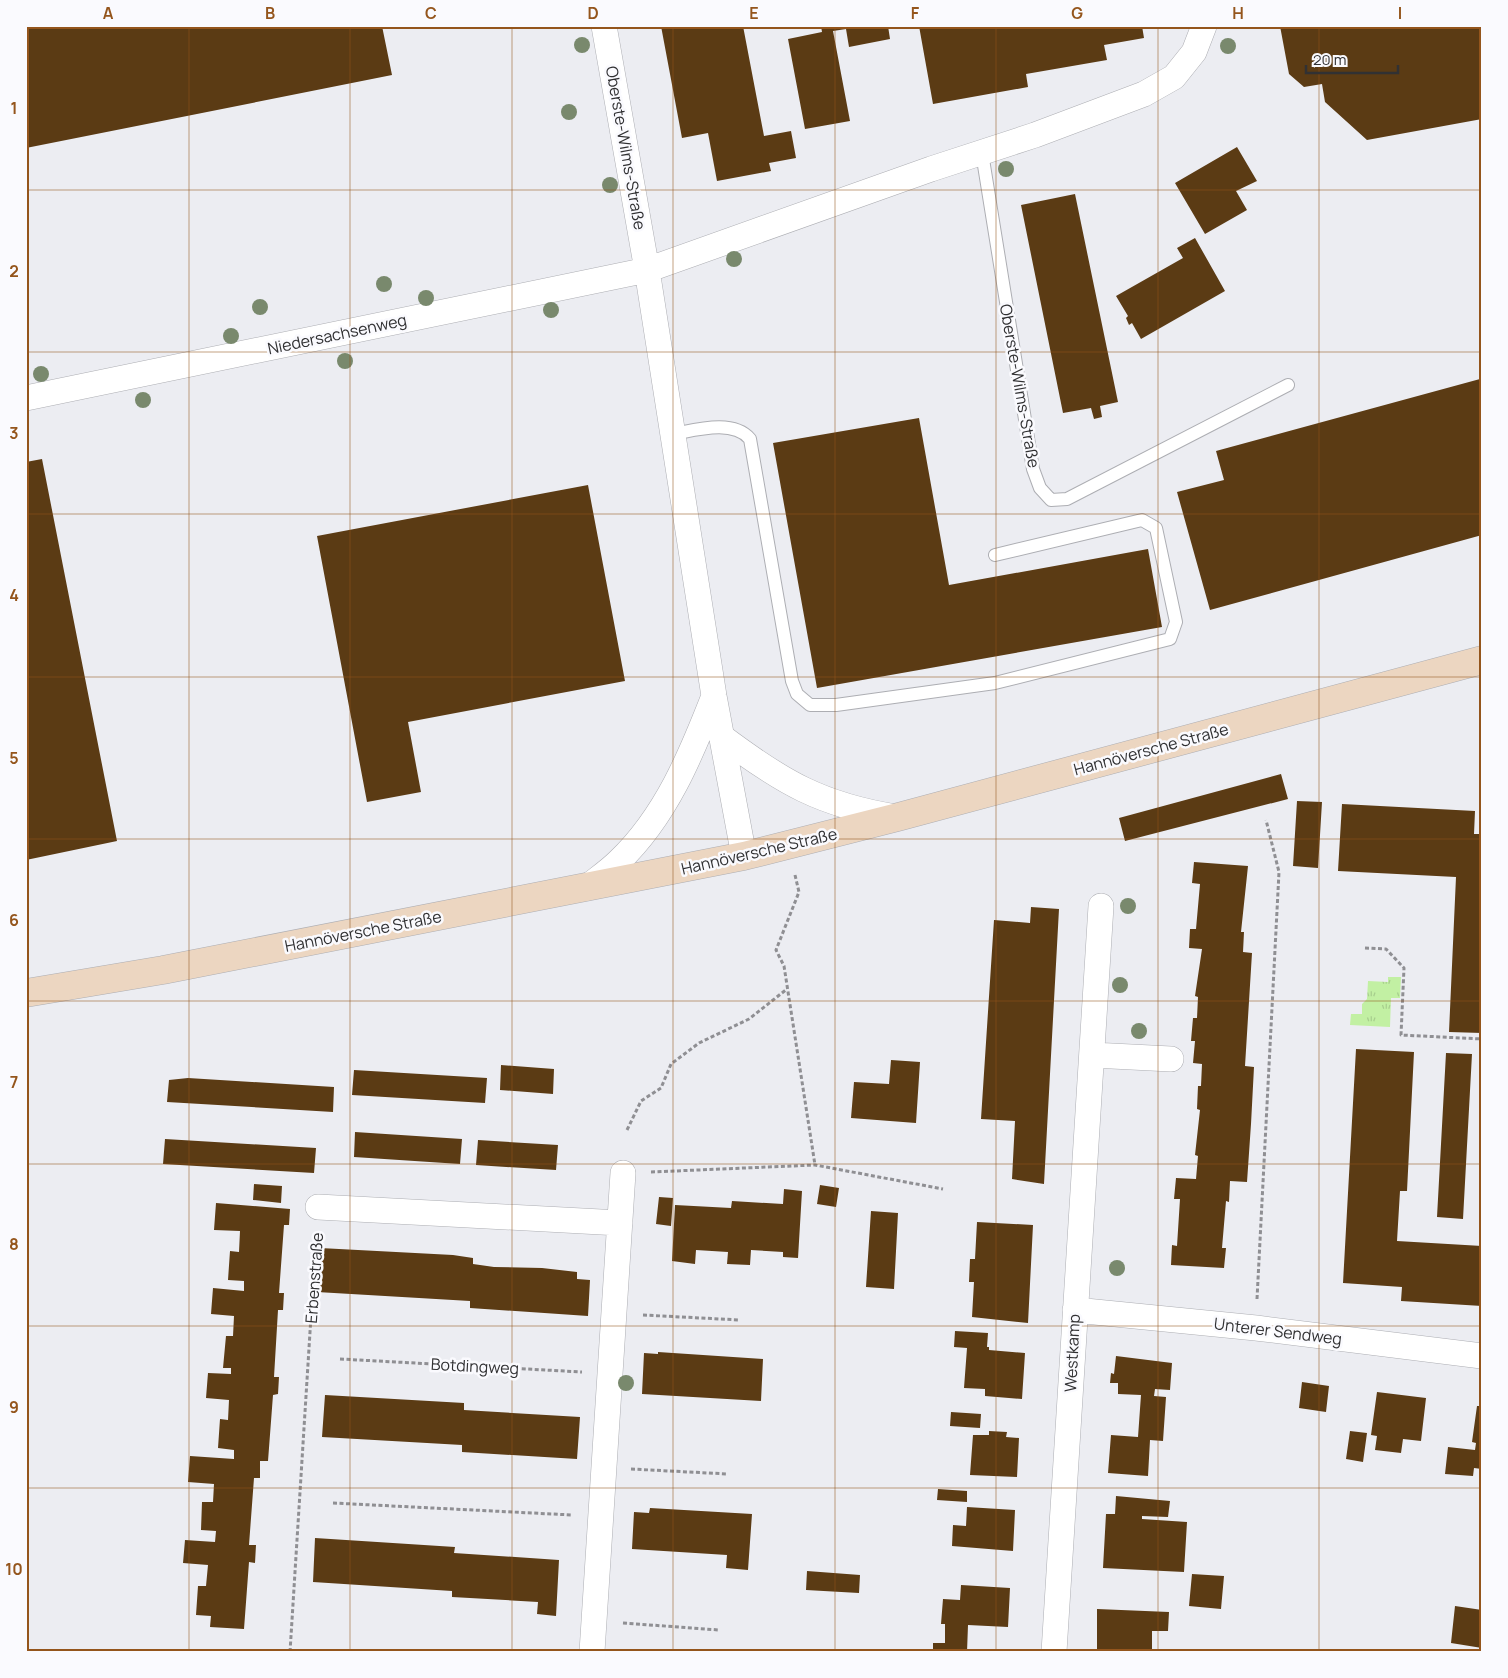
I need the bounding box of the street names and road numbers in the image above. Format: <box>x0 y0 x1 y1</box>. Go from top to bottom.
street label: Oberste-Wilms-Straße <box>601 64 651 232</box>
street label: Oberste-Wilms-Straße <box>995 302 1045 470</box>
street label: Niedersachsenweg <box>265 309 409 359</box>
street label: Hannöversche Straße <box>1071 718 1231 780</box>
street label: Hannöversche Straße <box>679 822 839 880</box>
street label: Hannöversche Straße <box>283 905 443 957</box>
street label: Erbenstraße <box>300 1232 328 1324</box>
street label: Unterer Sendweg <box>1213 1312 1343 1350</box>
street label: Westkamp <box>1059 1313 1085 1393</box>
street label: Botdingweg <box>430 1353 520 1379</box>

